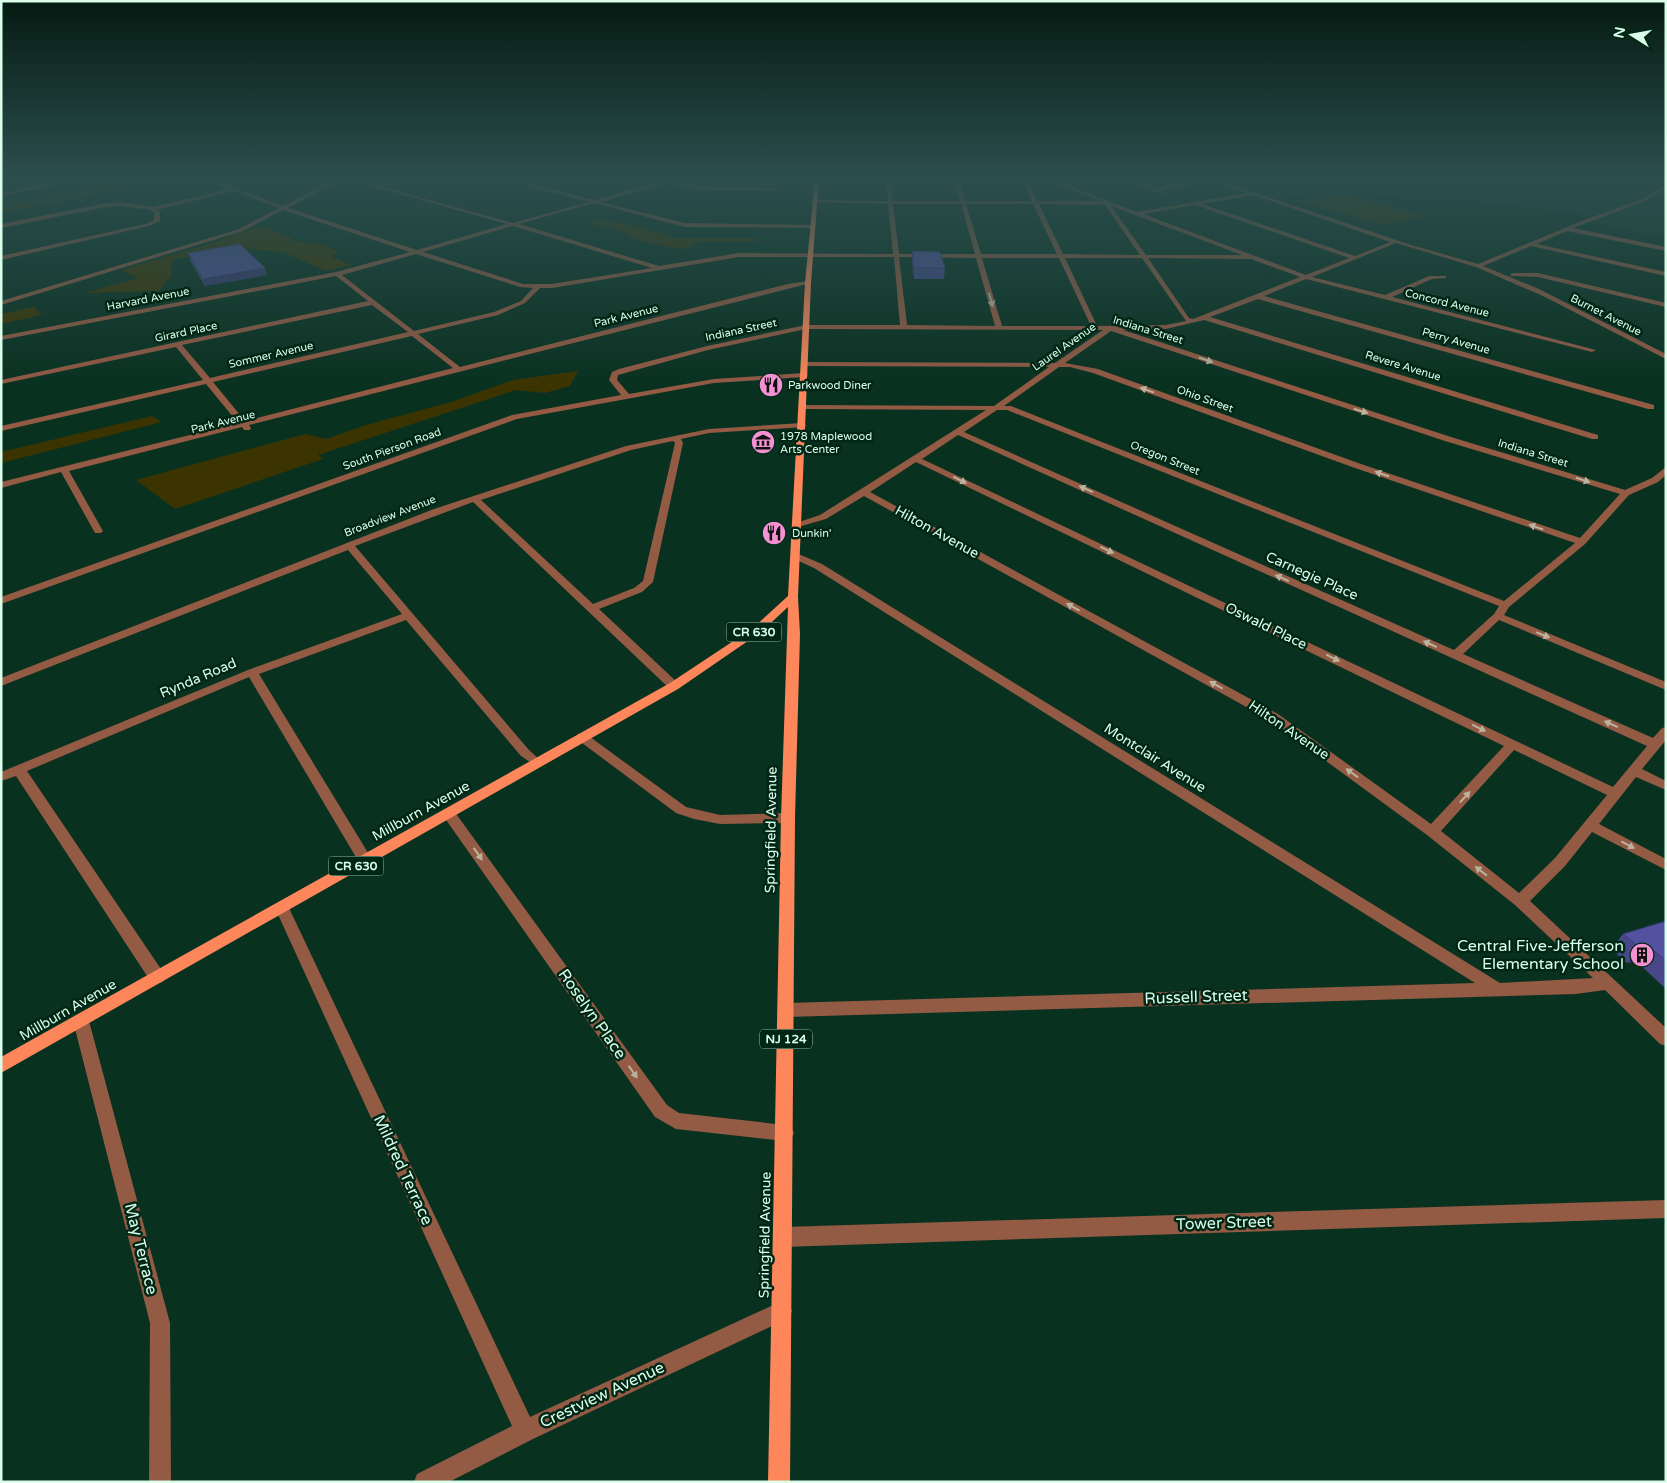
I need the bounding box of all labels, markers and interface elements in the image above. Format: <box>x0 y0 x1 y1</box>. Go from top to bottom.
north arrow <box>1607 10 1657 60</box>
text: N <box>1610 25 1629 40</box>
street label: Harvard Avenue <box>106 285 190 313</box>
street label: Concord Avenue <box>1403 286 1491 320</box>
one-way arrow <box>987 292 995 307</box>
street label: Burnet Avenue <box>1568 292 1644 338</box>
street label: Park Avenue <box>593 302 659 330</box>
street label: Indiana Street <box>1111 313 1185 347</box>
street label: Indiana Street <box>704 316 778 344</box>
street label: Girard Place <box>154 319 218 345</box>
street label: Laurel Avenue <box>1030 320 1098 374</box>
street label: Perry Avenue <box>1421 325 1491 357</box>
street label: Sommer Avenue <box>227 339 315 371</box>
street label: Revere Avenue <box>1364 348 1442 384</box>
one-way arrow <box>1199 357 1214 365</box>
restaurant icon: Parkwood Diner <box>758 372 784 398</box>
place label: Parkwood Diner <box>788 379 872 392</box>
street label: Ohio Street <box>1175 383 1235 415</box>
one-way arrow <box>1139 386 1154 394</box>
one-way arrow <box>1354 407 1369 415</box>
street label: Park Avenue <box>190 408 256 436</box>
street label: South Pierson Road <box>341 425 443 473</box>
museum icon: 1978 Maplewood Arts Center <box>750 429 776 455</box>
place label: 1978 Maplewood Arts Center <box>780 430 872 456</box>
street label: Indiana Street <box>1496 436 1570 470</box>
street label: Oregon Street <box>1128 438 1202 478</box>
one-way arrow <box>1375 470 1390 478</box>
one-way arrow <box>953 476 968 484</box>
one-way arrow <box>1575 477 1590 485</box>
one-way arrow <box>1079 485 1093 493</box>
street label: Broadview Avenue <box>342 493 438 539</box>
street label: Hilton Avenue <box>892 502 982 562</box>
restaurant icon: Dunkin' <box>761 520 787 546</box>
one-way arrow <box>1528 523 1543 531</box>
place label: Dunkin' <box>792 527 831 540</box>
one-way arrow <box>1100 546 1114 554</box>
street label: Carnegie Place <box>1263 548 1361 604</box>
one-way arrow <box>1275 573 1289 581</box>
street label: Oswald Place <box>1222 599 1310 653</box>
one-way arrow <box>1066 602 1080 611</box>
road number: CR 630 <box>726 622 782 642</box>
one-way arrow <box>1536 631 1551 639</box>
one-way arrow <box>1423 640 1437 648</box>
street label: Rynda Road <box>157 654 239 702</box>
one-way arrow <box>1326 654 1340 662</box>
one-way arrow <box>1208 681 1223 689</box>
street label: Hilton Avenue <box>1246 697 1333 763</box>
street label: Montclair Avenue <box>1101 720 1209 796</box>
one-way arrow <box>1604 720 1618 728</box>
one-way arrow <box>1472 724 1486 732</box>
street label: Springfield Avenue <box>761 767 781 893</box>
one-way arrow <box>1345 768 1359 778</box>
street label: Millburn Avenue <box>369 777 473 845</box>
one-way arrow <box>1459 791 1471 803</box>
one-way arrow <box>1621 841 1635 849</box>
one-way arrow <box>473 847 483 861</box>
road number: CR 630 <box>328 856 384 876</box>
one-way arrow <box>1475 865 1488 876</box>
place label: Central Five-Jefferson Elementary School <box>1457 936 1624 974</box>
building icon: Central Five-Jefferson Elementary School <box>1629 942 1655 968</box>
street label: Roselyn Place <box>554 965 630 1063</box>
street label: Millburn Avenue <box>17 975 119 1045</box>
street label: Russell Street <box>1144 985 1248 1009</box>
road number: NJ 124 <box>760 1030 812 1048</box>
one-way arrow <box>628 1065 638 1078</box>
street label: Mildred Terrace <box>369 1112 437 1228</box>
street label: Springfield Avenue <box>755 1172 775 1298</box>
street label: May Terrace <box>120 1201 162 1297</box>
street label: Tower Street <box>1176 1211 1272 1235</box>
street label: Crestview Avenue <box>537 1357 667 1433</box>

